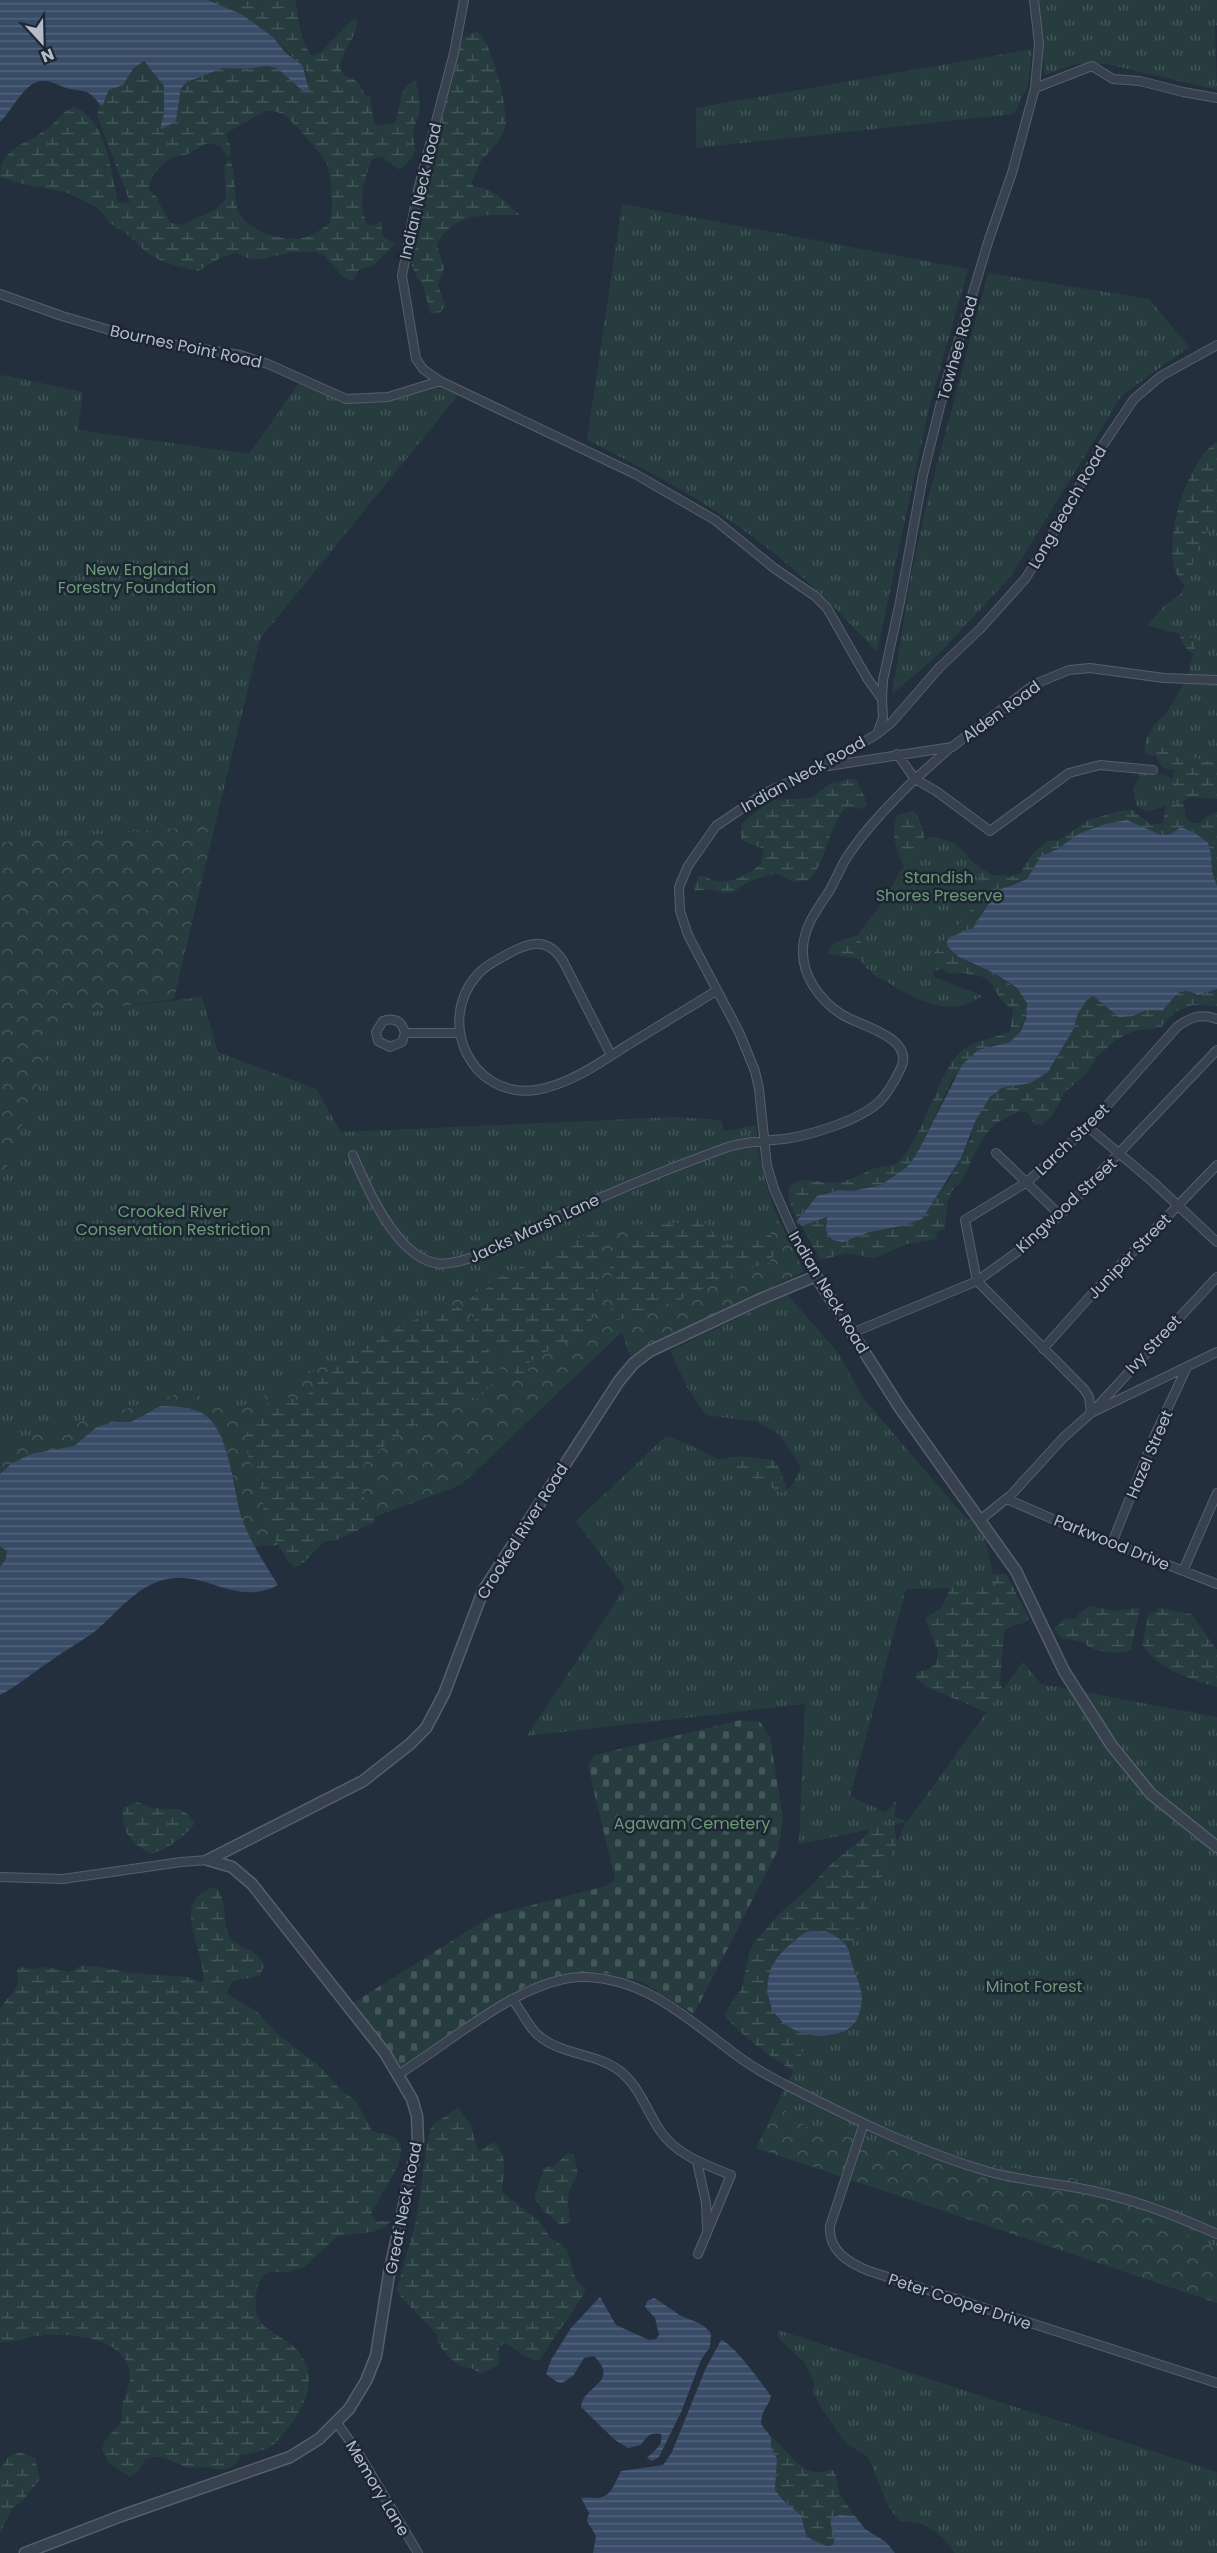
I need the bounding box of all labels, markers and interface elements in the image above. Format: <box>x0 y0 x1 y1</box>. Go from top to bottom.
north arrow <box>12 12 72 72</box>
text: N <box>38 43 57 68</box>
street label: Indian Neck Road <box>394 121 447 262</box>
street label: Towhee Road <box>932 293 983 403</box>
street label: Bournes Point Road <box>108 319 264 374</box>
street label: Long Beach Road <box>1023 441 1112 573</box>
park label: New England Forestry Foundation <box>58 558 216 599</box>
street label: Alden Road <box>957 675 1045 748</box>
street label: Indian Neck Road <box>737 731 870 818</box>
park label: Standish Shores Preserve <box>876 866 1002 907</box>
street label: Larch Street <box>1030 1098 1115 1181</box>
street label: Kingwood Street <box>1011 1152 1122 1258</box>
street label: Jacks Marsh Lane <box>465 1188 603 1269</box>
park label: Crooked River Conservation Restriction <box>75 1200 271 1241</box>
street label: Juniper Street <box>1083 1208 1176 1304</box>
street label: Indian Neck Road <box>783 1227 874 1358</box>
street label: Ivy Street <box>1120 1310 1187 1379</box>
street label: Hazel Street <box>1120 1406 1179 1502</box>
street label: Crooked River Road <box>471 1459 574 1604</box>
street label: Parkwood Drive <box>1050 1509 1173 1576</box>
park label: Agawam Cemetery <box>614 1812 770 1835</box>
park label: Minot Forest <box>986 1975 1083 1998</box>
street label: Great Neck Road <box>379 2140 428 2276</box>
street label: Peter Cooper Drive <box>885 2268 1034 2335</box>
street label: Memory Lane <box>340 2436 415 2540</box>

